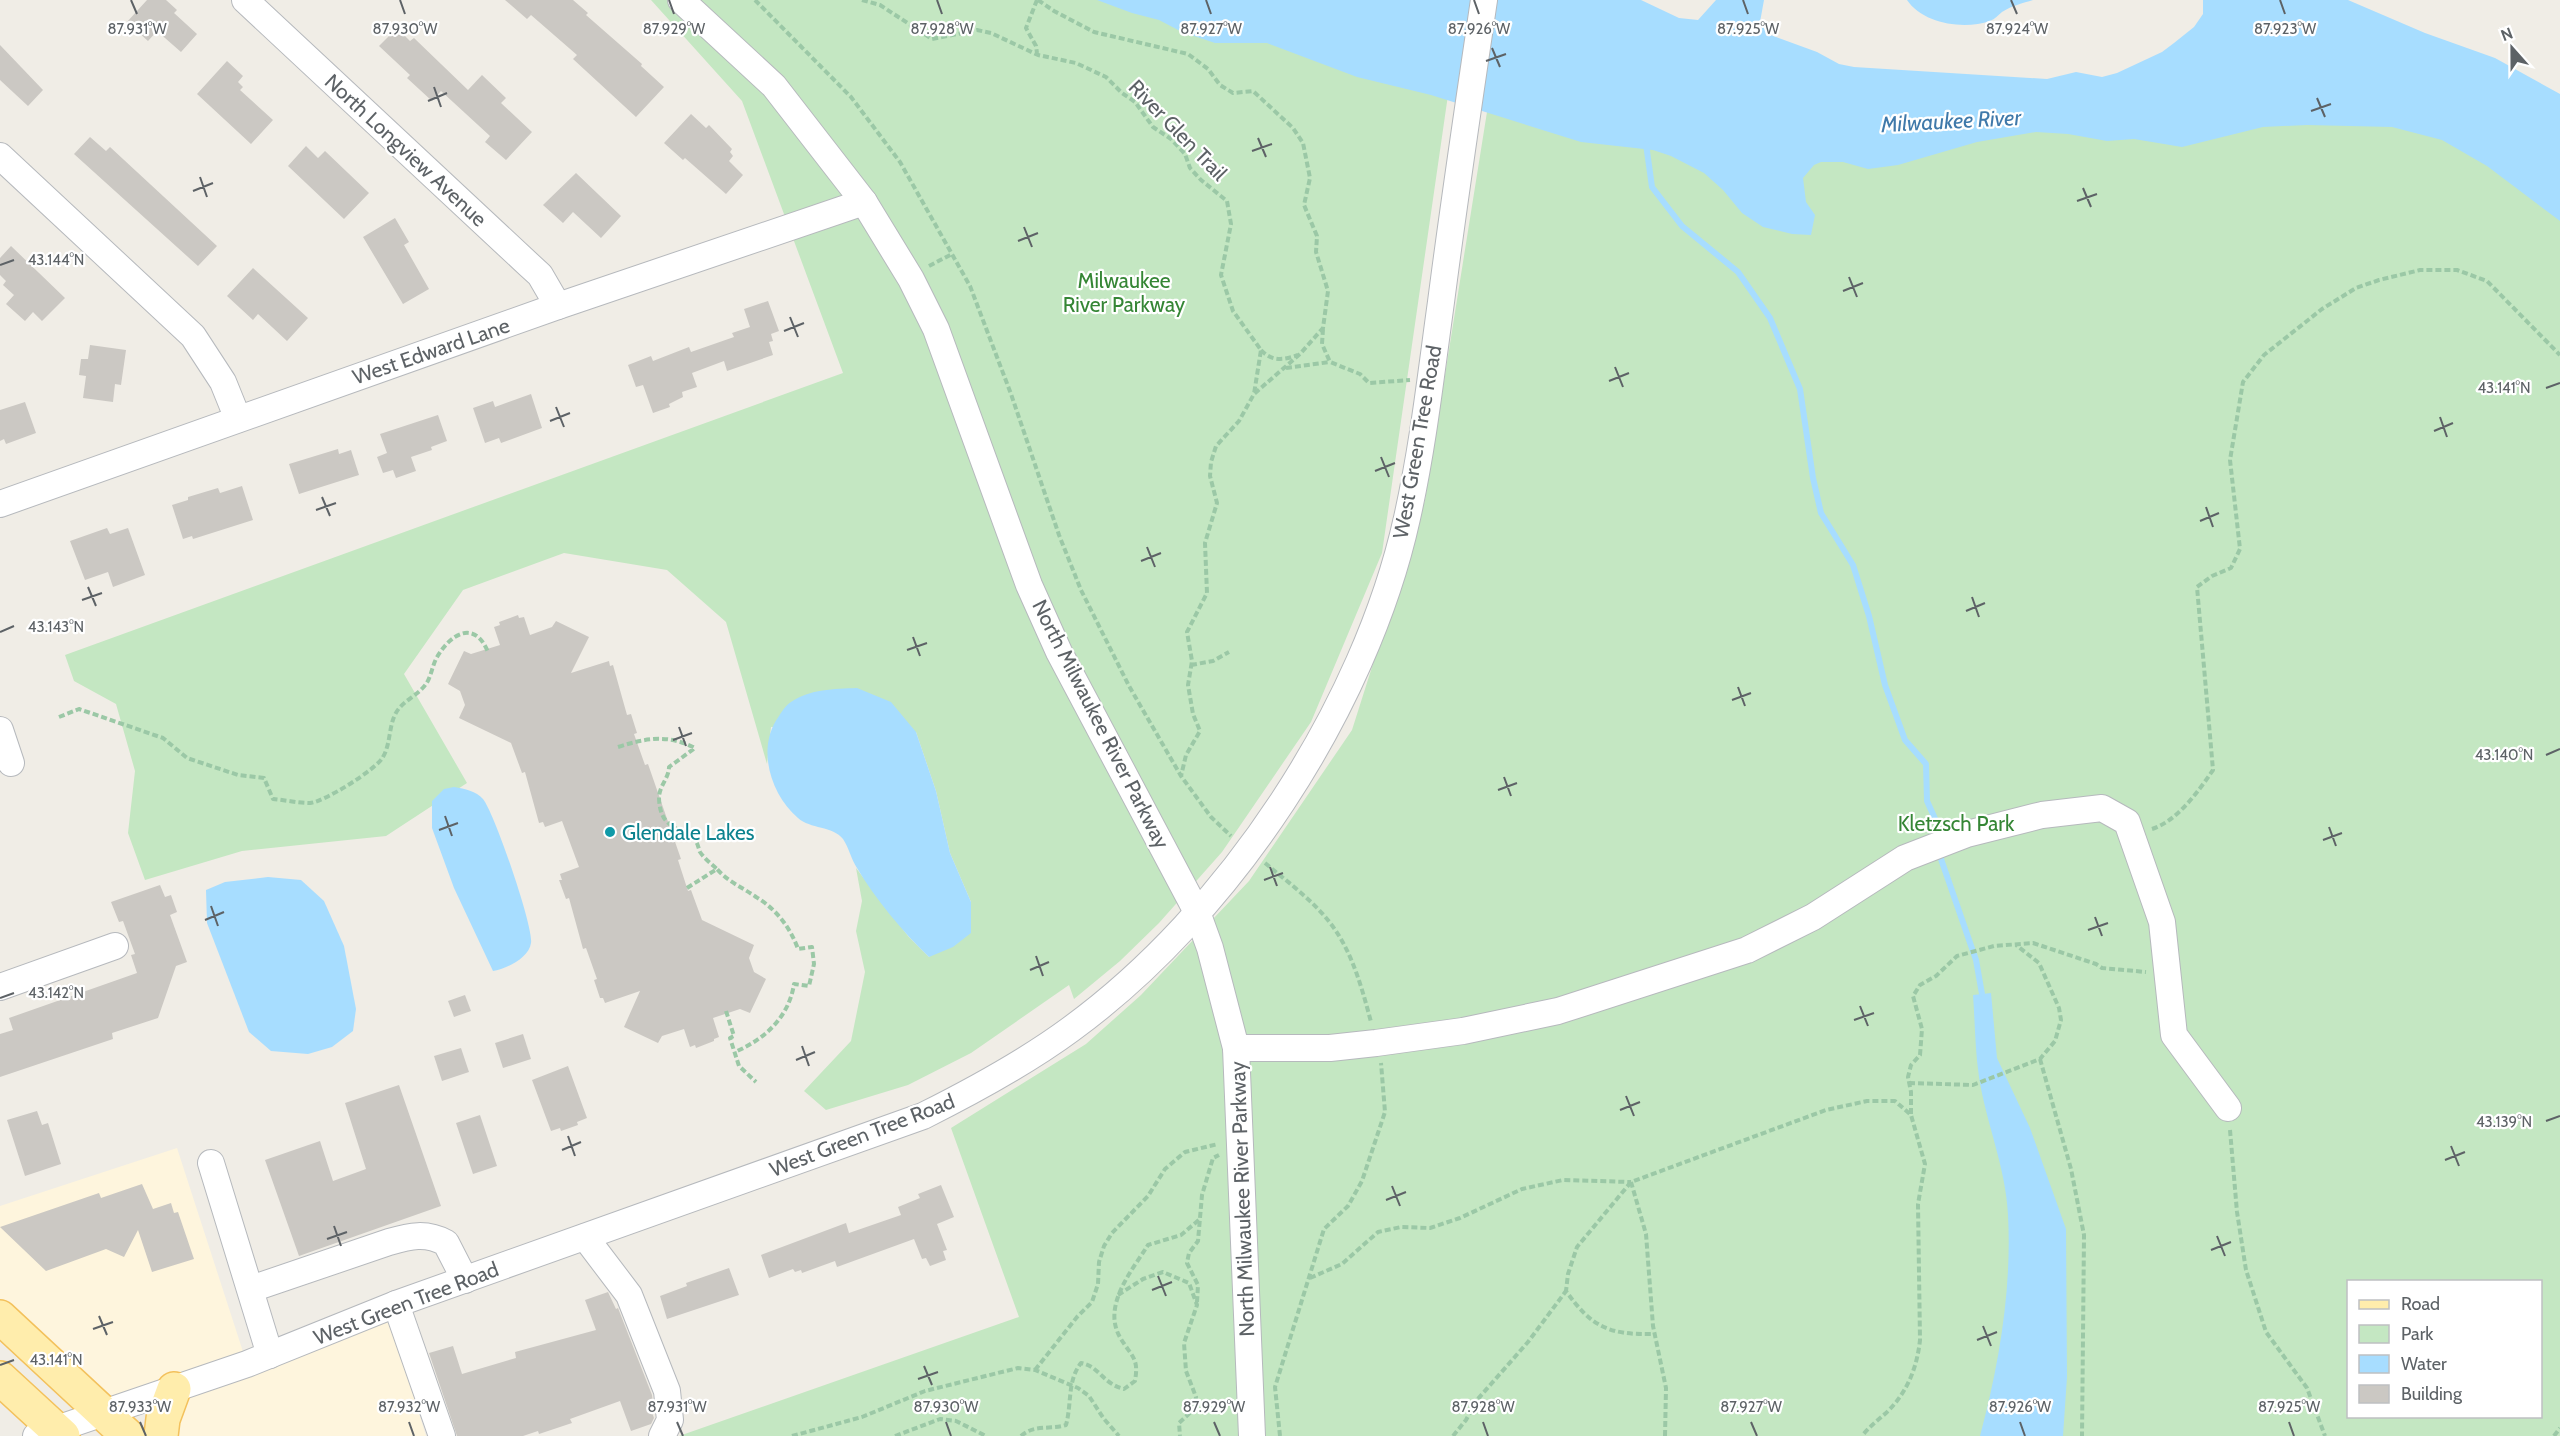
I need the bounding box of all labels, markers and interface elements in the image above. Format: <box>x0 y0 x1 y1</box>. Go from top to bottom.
north arrow <box>2482 18 2542 78</box>
text: 87.931°W <box>107 20 167 38</box>
text: 87.930°W <box>373 20 438 38</box>
text: 87.929°W <box>643 20 706 38</box>
text: 87.928°W <box>910 20 974 38</box>
text: 87.927°W <box>1180 20 1243 38</box>
text: 87.926°W <box>1448 20 1511 38</box>
text: 87.925°W <box>1717 20 1780 38</box>
text: 87.924°W <box>1986 20 2049 38</box>
text: 87.923°W <box>2254 20 2317 38</box>
text: N <box>2498 24 2515 45</box>
street label: North Longview Avenue <box>320 69 492 232</box>
street label: River Glen Trail <box>1124 74 1232 186</box>
water label: Milwaukee River <box>1879 104 2023 138</box>
text: 43.144°N <box>28 251 84 269</box>
park label: Milwaukee River Parkway <box>1063 268 1186 317</box>
street label: West Edward Lane <box>349 312 513 390</box>
street label: West Green Tree Road <box>1388 343 1446 541</box>
text: 43.141°N <box>2477 379 2531 397</box>
street label: North Milwaukee River Parkway <box>1027 595 1175 853</box>
text: 43.143°N <box>28 618 84 636</box>
text: 43.140°N <box>2475 746 2533 764</box>
park label: Kletzsch Park <box>1898 811 2015 836</box>
place label: Glendale Lakes <box>622 820 755 845</box>
marker: Glendale Lakes <box>603 825 617 839</box>
text: 43.142°N <box>28 984 84 1002</box>
street label: North Milwaukee River Parkway <box>1225 1060 1259 1337</box>
street label: West Green Tree Road <box>766 1088 958 1182</box>
text: 43.139°N <box>2476 1113 2532 1131</box>
street label: West Green Tree Road <box>310 1256 502 1350</box>
legend <box>2347 1280 2542 1418</box>
text: Road <box>2401 1293 2440 1315</box>
text: Park <box>2401 1323 2434 1345</box>
text: 43.141°N <box>29 1351 83 1369</box>
text: Water <box>2401 1353 2447 1375</box>
text: Building <box>2401 1383 2463 1405</box>
text: 87.933°W <box>109 1398 172 1416</box>
text: 87.932°W <box>378 1398 441 1416</box>
text: 87.931°W <box>647 1398 707 1416</box>
text: 87.930°W <box>914 1398 979 1416</box>
text: 87.929°W <box>1183 1398 1246 1416</box>
text: 87.928°W <box>1451 1398 1515 1416</box>
text: 87.927°W <box>1720 1398 1783 1416</box>
text: 87.926°W <box>1989 1398 2052 1416</box>
text: 87.925°W <box>2258 1398 2321 1416</box>

